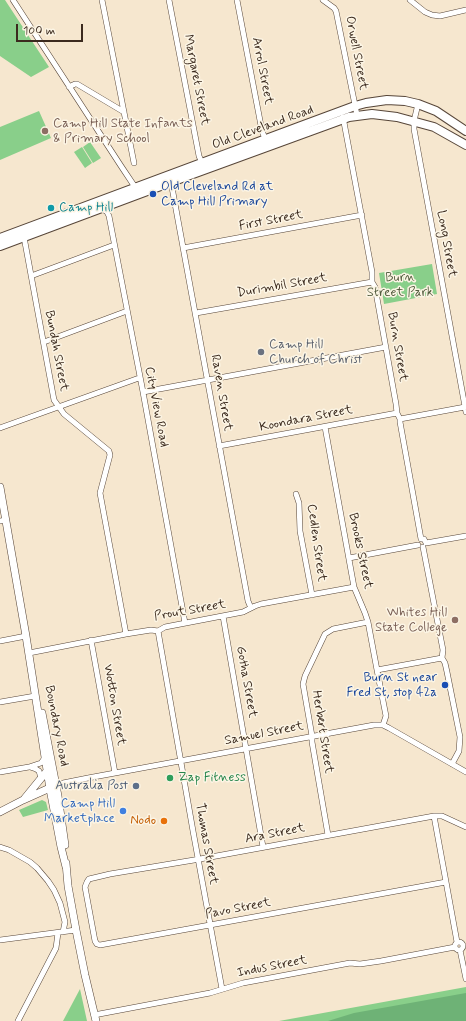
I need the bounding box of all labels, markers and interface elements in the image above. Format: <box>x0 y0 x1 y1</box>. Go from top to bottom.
street label: Orwell Street <box>341 15 371 91</box>
scale bar <box>18 16 85 42</box>
text: 100 m <box>23 23 55 39</box>
street label: Margaret Street <box>180 33 212 127</box>
street label: Arrol Street <box>248 36 276 106</box>
street label: Old Cleveland Road <box>210 102 316 154</box>
place label: Camp Hill State Infants & Primary School <box>53 116 193 147</box>
marker: Camp Hill State Infants & Primary School <box>40 126 50 136</box>
place label: Old Cleveland Rd at Camp Hill Primary <box>161 179 273 210</box>
marker: Old Cleveland Rd at Camp Hill Primary <box>148 189 158 199</box>
place label: Camp Hill <box>59 200 113 216</box>
marker: Camp Hill <box>46 203 56 213</box>
street label: First Street <box>238 207 304 235</box>
street label: Long Street <box>432 209 460 279</box>
street label: Durimbil Street <box>236 270 328 302</box>
park label: Burn Street Park <box>367 270 433 301</box>
street label: Bundah Street <box>41 309 71 393</box>
street label: Burn Street <box>383 311 411 383</box>
place label: Camp Hill Church of Christ <box>269 337 362 368</box>
marker: Camp Hill Church of Christ <box>256 347 266 357</box>
street label: Raven Street <box>207 354 235 432</box>
street label: City View Road <box>141 365 171 449</box>
street label: Koondara Street <box>258 402 354 436</box>
street label: Cedlen Street <box>303 503 329 583</box>
street label: Brooks Street <box>344 512 376 590</box>
street label: Prout Street <box>153 597 227 625</box>
place label: Whites Hill State College <box>375 605 447 636</box>
marker: Whites Hill State College <box>450 615 460 625</box>
street label: Gotha Street <box>232 645 260 719</box>
street label: Wotton Street <box>99 663 129 747</box>
place label: Burn St near Fred St, stop 42a <box>346 670 437 701</box>
marker: Burn St near Fred St, stop 42a <box>440 680 450 690</box>
street label: Boundary Road <box>41 684 71 768</box>
street label: Herbert Street <box>308 689 336 775</box>
street label: Samuel Street <box>223 719 305 749</box>
place label: Zap Fitness <box>178 770 246 786</box>
marker: Zap Fitness <box>165 773 175 783</box>
place label: Australia Post <box>55 778 128 794</box>
marker: Australia Post <box>131 781 141 791</box>
place label: Camp Hill Marketplace <box>44 796 115 827</box>
street label: Thomas Street <box>191 802 221 886</box>
marker: Camp Hill Marketplace <box>118 806 128 816</box>
place label: Nodo <box>130 813 156 829</box>
marker: Nodo <box>159 816 169 826</box>
street label: Ara Street <box>244 821 306 847</box>
street label: Pavo Street <box>204 895 272 923</box>
street label: Indus Street <box>236 953 308 981</box>

